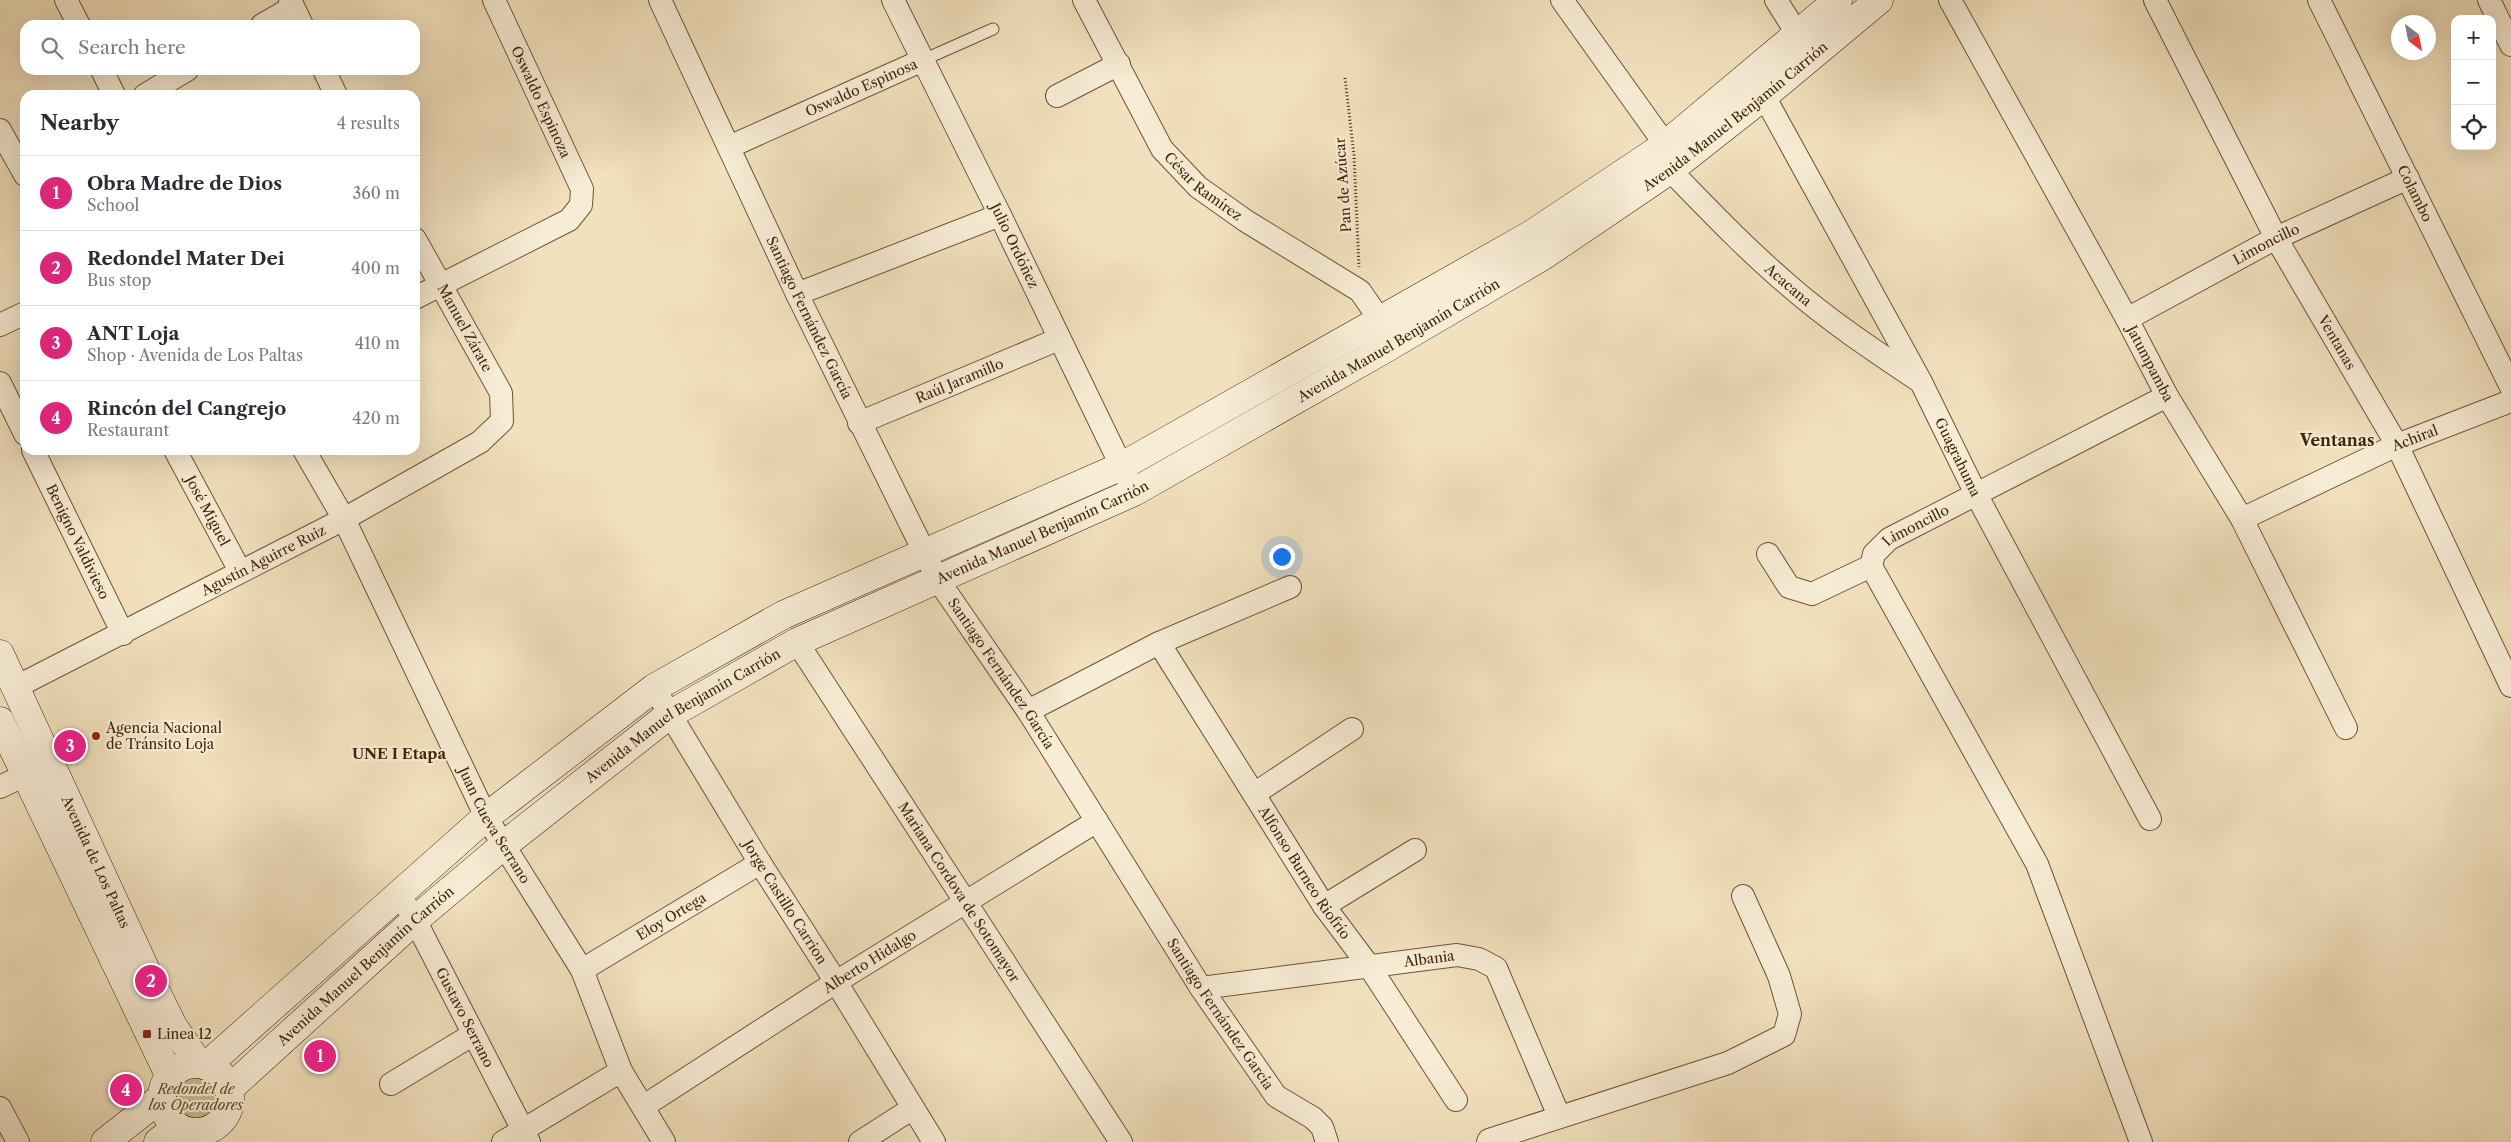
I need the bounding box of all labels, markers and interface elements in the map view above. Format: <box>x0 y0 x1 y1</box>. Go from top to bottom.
north arrow <box>2391 15 2436 60</box>
map controls <box>2451 15 2496 150</box>
button: + <box>2451 15 2496 60</box>
search box <box>20 20 420 75</box>
icon: search <box>38 34 66 62</box>
text: Search here <box>78 36 186 59</box>
street label: Avenida Manuel Benjamín Carrión <box>1638 38 1832 195</box>
street label: Oswaldo Espinoza <box>507 43 575 162</box>
street label: Oswaldo Espinosa <box>803 54 921 121</box>
button: − <box>2451 60 2496 105</box>
button: locate <box>2451 105 2496 150</box>
text: Nearby <box>40 110 119 135</box>
text: 4 results <box>337 113 400 133</box>
street label: Pan de Azúcar <box>1331 137 1355 233</box>
street label: César Ramírez <box>1160 148 1246 224</box>
street label: Colambo <box>2393 162 2437 225</box>
text: Obra Madre de Dios <box>87 172 282 195</box>
text: 1 <box>52 183 60 203</box>
text: 360 m <box>353 183 400 203</box>
text: School <box>87 195 139 215</box>
street label: Julio Ordóñez <box>986 198 1043 291</box>
street label: Limoncillo <box>2230 220 2302 269</box>
street label: Santiago Fernández García <box>762 233 857 403</box>
text: Redondel Mater Dei <box>87 247 285 270</box>
text: 2 <box>51 258 61 278</box>
text: 400 m <box>351 258 400 278</box>
street label: Acacana <box>1760 259 1816 310</box>
text: Bus stop <box>87 270 151 290</box>
street label: Avenida Manuel Benjamín Carrión <box>1293 274 1503 406</box>
street label: Manuel Zárate <box>434 281 497 375</box>
street label: Ventanas <box>2314 311 2360 373</box>
street label: Jatumpamba <box>2122 320 2178 406</box>
text: ANT Loja <box>87 322 180 345</box>
text: 3 <box>51 333 61 353</box>
text: 410 m <box>355 333 400 353</box>
text: Shop · Avenida de Los Paltas <box>87 345 303 365</box>
street label: Raúl Jaramillo <box>913 354 1006 407</box>
text: Rincón del Cangrejo <box>87 397 286 420</box>
text: 4 <box>51 408 61 428</box>
text: 420 m <box>352 408 400 428</box>
street label: Guagrahuma <box>1931 415 1985 500</box>
text: Restaurant <box>87 420 169 440</box>
street label: Achiral <box>2388 421 2441 455</box>
district label: Ventanas <box>2299 430 2374 450</box>
street label: José Miguel <box>180 471 234 549</box>
street label: Avenida Manuel Benjamín Carrión <box>933 476 1152 588</box>
street label: Benigno Valdivieso <box>42 481 114 602</box>
street label: Limoncillo <box>1878 501 1952 550</box>
street label: Agustín Aguirre Ruiz <box>197 521 329 600</box>
your location <box>1269 544 1295 570</box>
street label: Santiago Fernández García <box>944 594 1059 753</box>
street label: Avenida Manuel Benjamín Carrión <box>581 644 784 787</box>
place label: Agencia Nacional de Tránsito Loja <box>105 719 222 753</box>
pin: 3 <box>54 727 86 765</box>
marker: Agencia Nacional de Tránsito Loja <box>90 730 102 742</box>
district label: UNE I Etapa <box>352 744 446 763</box>
street label: Juan Cueva Serrano <box>454 762 534 887</box>
street label: Avenida de Los Paltas <box>57 792 134 931</box>
street label: Mariana Cordova de Sotomayor <box>894 799 1024 986</box>
street label: Alfonso Burneo Riofrío <box>1254 802 1355 943</box>
street label: Jorge Castillo Carrion <box>738 835 831 968</box>
street label: Avenida Manuel Benjamín Carrión <box>273 882 458 1050</box>
street label: Eloy Ortega <box>633 888 710 944</box>
street label: Alberto Hidalgo <box>819 926 920 998</box>
street label: Santiago Fernández García <box>1163 935 1278 1094</box>
street label: Albania <box>1402 946 1456 971</box>
pin: 2 <box>135 962 167 1000</box>
street label: Gustavo Serrano <box>432 964 498 1070</box>
place label: Linea 12 <box>157 1025 212 1043</box>
marker: Linea 12 <box>141 1028 153 1040</box>
pin: 1 <box>304 1037 336 1075</box>
pin: 4 <box>110 1071 142 1109</box>
park label: Redondel de los Operadores <box>149 1080 244 1114</box>

